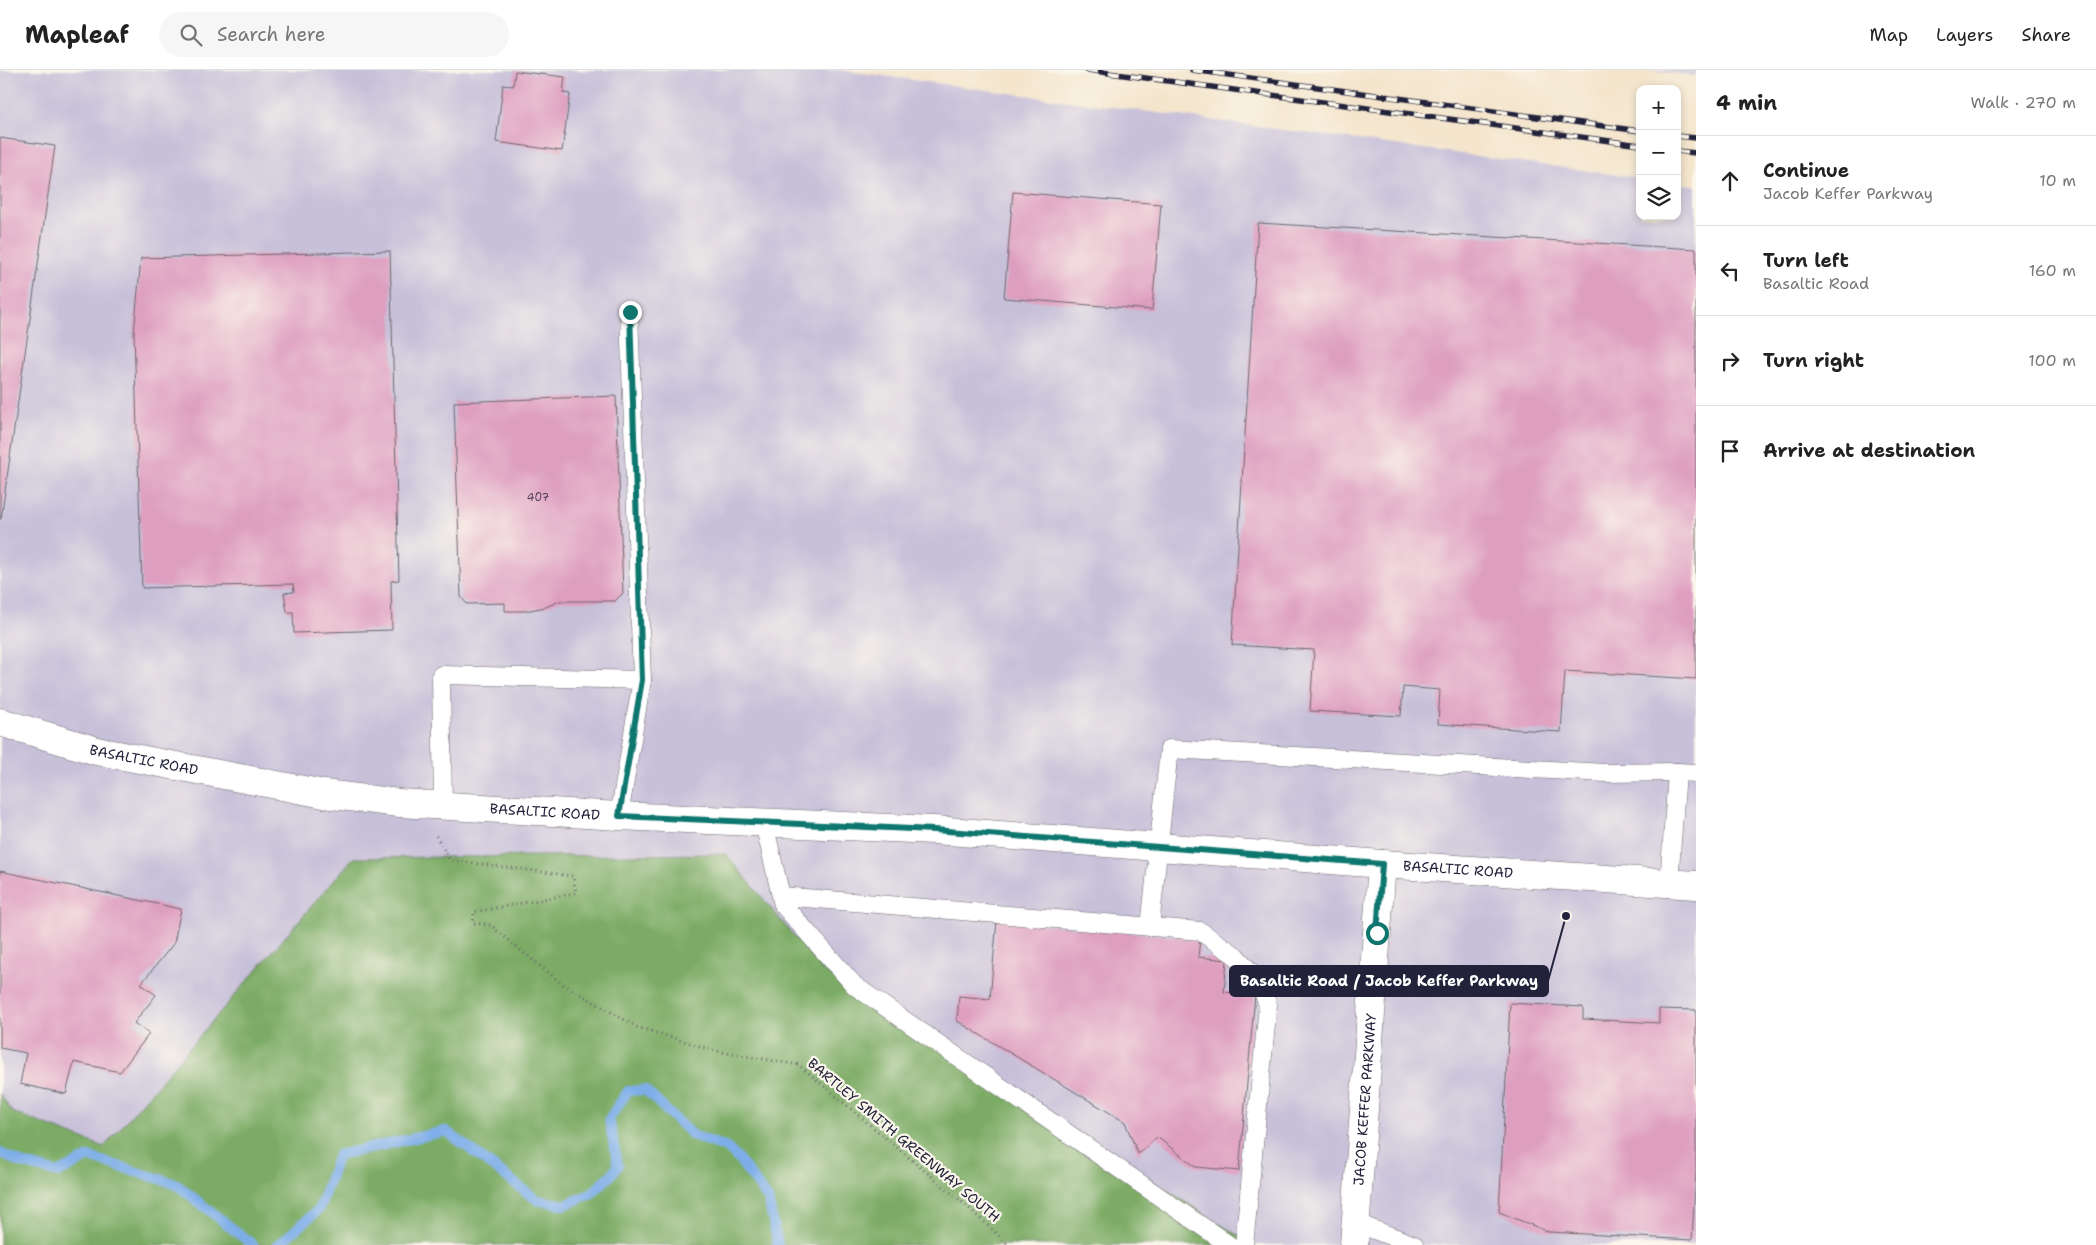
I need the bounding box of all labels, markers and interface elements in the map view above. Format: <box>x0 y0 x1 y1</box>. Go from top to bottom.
search box <box>159 12 509 57</box>
text: Mapleaf <box>25 19 129 51</box>
icon: search <box>177 21 205 49</box>
text: Search here <box>217 22 325 47</box>
text: Map <box>1870 23 1908 47</box>
text: Layers <box>1936 23 1993 47</box>
text: Share <box>2021 23 2071 47</box>
map controls <box>1636 85 1681 220</box>
button: + <box>1636 85 1681 130</box>
text: 4 min <box>1716 89 1777 117</box>
text: Walk · 270 m <box>1971 92 2076 113</box>
button: − <box>1636 130 1681 175</box>
text: Continue <box>1763 158 1849 183</box>
icon: ahead <box>1716 167 1744 195</box>
text: 10 m <box>2039 170 2076 191</box>
button: layers <box>1636 175 1681 220</box>
text: Jacob Keffer Parkway <box>1763 183 1933 204</box>
text: Turn left <box>1763 248 1849 273</box>
icon: left <box>1716 257 1744 285</box>
text: 160 m <box>2029 260 2076 281</box>
text: Basaltic Road <box>1763 273 1869 294</box>
route end <box>619 301 642 324</box>
icon: right <box>1716 347 1744 375</box>
text: Turn right <box>1763 348 1864 373</box>
text: 100 m <box>2028 350 2076 371</box>
icon: arrive <box>1716 437 1744 465</box>
text: Arrive at destination <box>1763 438 1975 463</box>
house number: 407 <box>527 490 550 505</box>
street label: BASALTIC ROAD <box>87 740 200 779</box>
street label: BASALTIC ROAD <box>489 799 600 824</box>
street label: BASALTIC ROAD <box>1402 856 1514 882</box>
route start <box>1366 922 1389 945</box>
callout: Basaltic Road / Jacob Keffer Parkway <box>1230 966 1548 996</box>
text: Basaltic Road / Jacob Keffer Parkway <box>1240 971 1538 991</box>
street label: JACOB KEFFER PARKWAY <box>1349 1012 1380 1186</box>
street label: BARTLEY SMITH GREENWAY SOUTH <box>804 1054 1004 1226</box>

